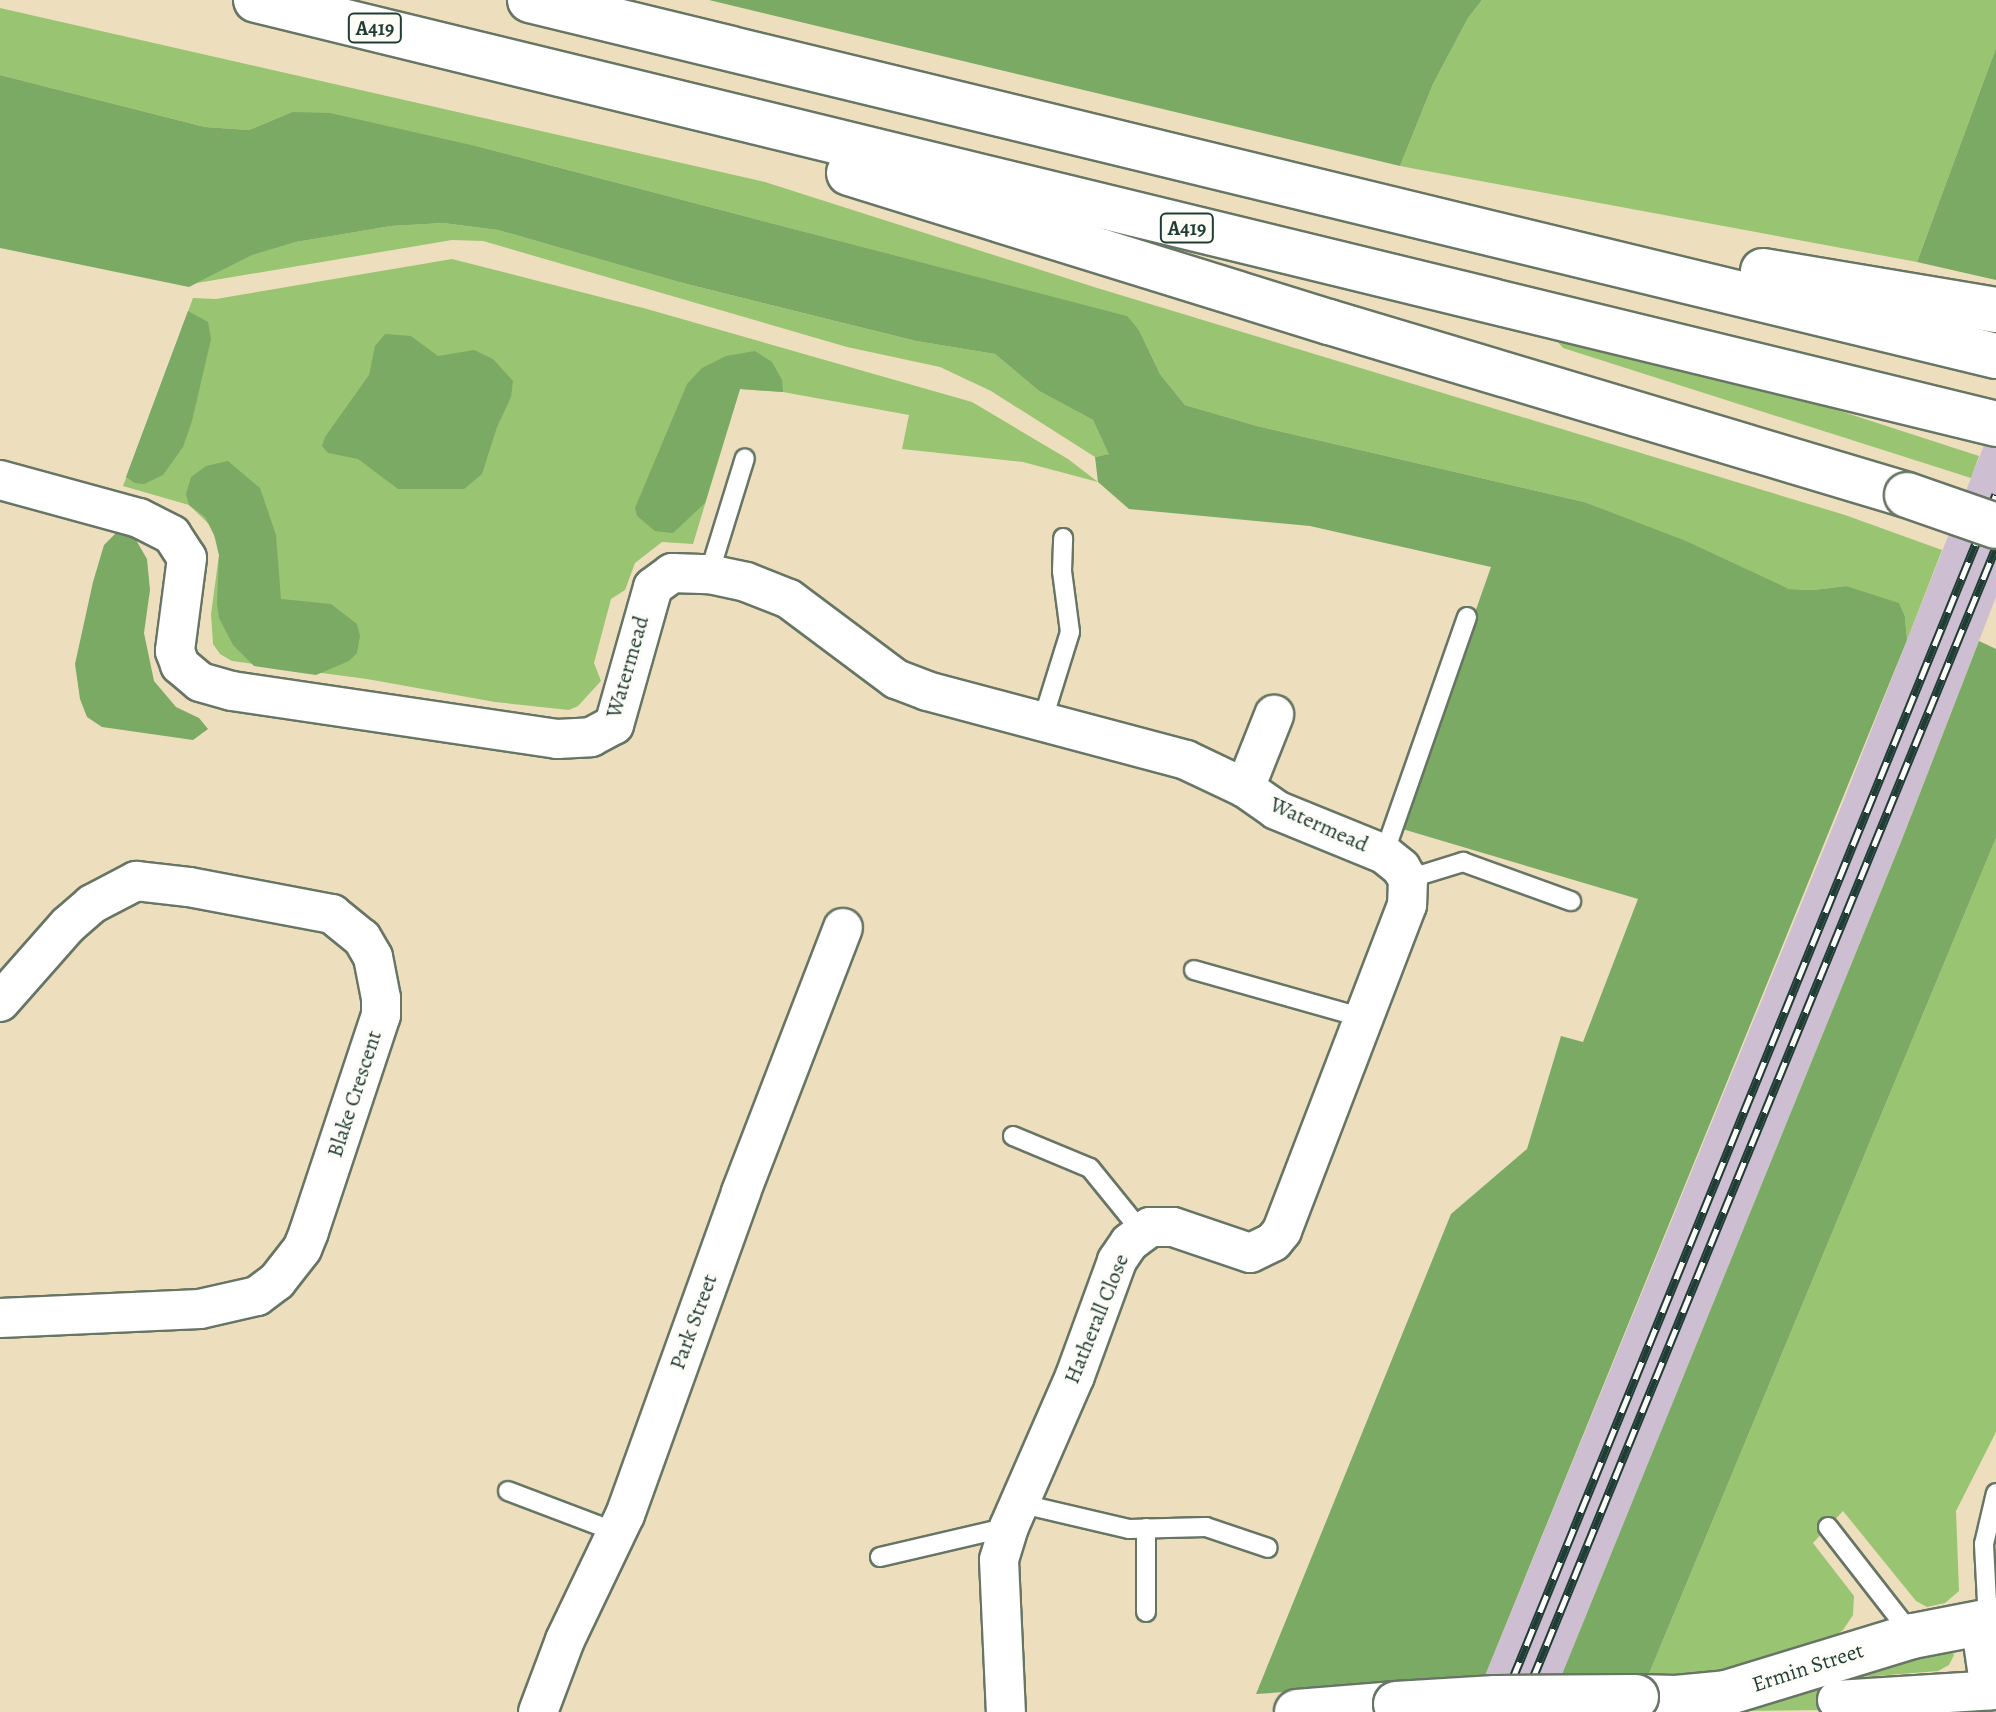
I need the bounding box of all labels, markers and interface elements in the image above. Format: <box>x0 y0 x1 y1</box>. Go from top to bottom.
road number: A419 <box>347 12 403 44</box>
road number: A419 <box>1159 212 1215 244</box>
street label: Watermead <box>601 613 655 721</box>
street label: Watermead <box>1266 792 1372 858</box>
street label: Blake Crescent <box>322 1027 388 1161</box>
street label: Hatherall Close <box>1059 1250 1135 1388</box>
street label: Park Street <box>665 1271 723 1373</box>
street label: Ermin Street <box>1749 1638 1867 1698</box>

